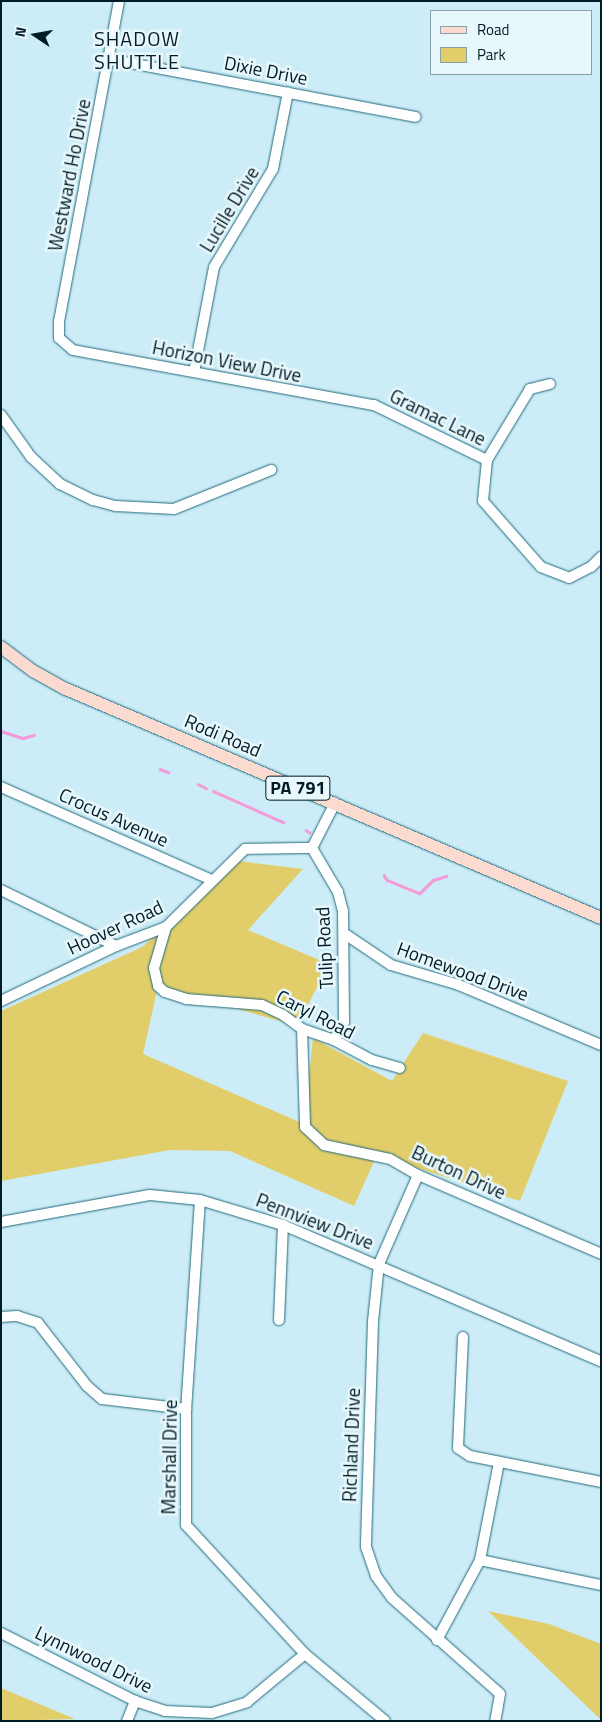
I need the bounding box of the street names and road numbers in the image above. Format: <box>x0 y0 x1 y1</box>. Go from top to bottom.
street label: Dixie Drive <box>222 51 310 89</box>
street label: Westward Ho Drive <box>43 97 95 253</box>
street label: Lucille Drive <box>195 162 263 256</box>
street label: Horizon View Drive <box>151 335 303 387</box>
street label: Gramac Lane <box>386 384 490 450</box>
street label: Rodi Road <box>181 709 265 761</box>
road number: PA 791 <box>264 772 332 804</box>
street label: Crocus Avenue <box>56 783 172 851</box>
street label: Hoover Road <box>63 895 167 959</box>
street label: Tulip Road <box>310 906 338 990</box>
street label: Homewood Drive <box>394 937 532 1005</box>
street label: Caryl Road <box>273 984 359 1044</box>
street label: Burton Drive <box>408 1140 510 1204</box>
street label: Pennview Drive <box>253 1188 377 1254</box>
street label: Richland Drive <box>338 1388 364 1502</box>
street label: Marshall Drive <box>157 1399 181 1515</box>
street label: Lynnwood Drive <box>32 1621 156 1697</box>

